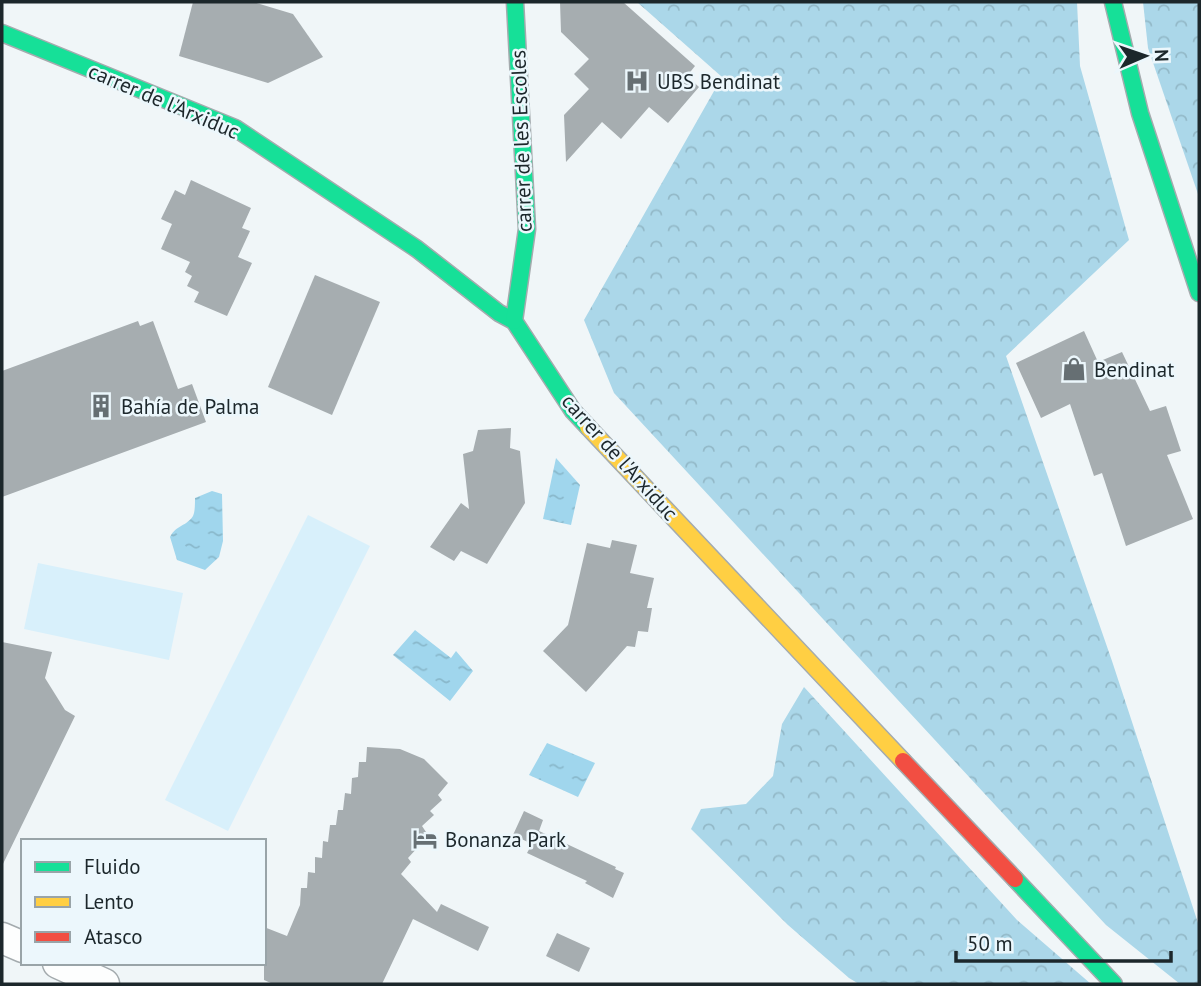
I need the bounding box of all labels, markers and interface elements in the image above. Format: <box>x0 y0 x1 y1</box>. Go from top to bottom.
north arrow <box>1110 21 1180 91</box>
street label: carrer de les Escoles <box>504 49 538 233</box>
text: N <box>1150 49 1174 62</box>
street label: carrer de l'Arxiduc <box>85 57 243 145</box>
hospital icon: UBS Bendinat <box>623 67 651 95</box>
place label: UBS Bendinat <box>657 68 780 95</box>
shop icon: Bendinat <box>1060 355 1088 383</box>
place label: Bendinat <box>1094 356 1174 383</box>
street label: carrer de l'Arxiduc <box>556 388 684 526</box>
building icon: Bahía de Palma <box>87 392 115 420</box>
place label: Bahía de Palma <box>121 393 259 420</box>
hotel icon: Bonanza Park <box>411 825 439 853</box>
place label: Bonanza Park <box>445 826 566 853</box>
legend <box>21 839 266 965</box>
text: Fluido <box>84 853 141 880</box>
text: Lento <box>84 888 134 915</box>
scale bar <box>956 920 1171 964</box>
text: Atasco <box>84 923 143 950</box>
text: 50 m <box>967 930 1013 957</box>

